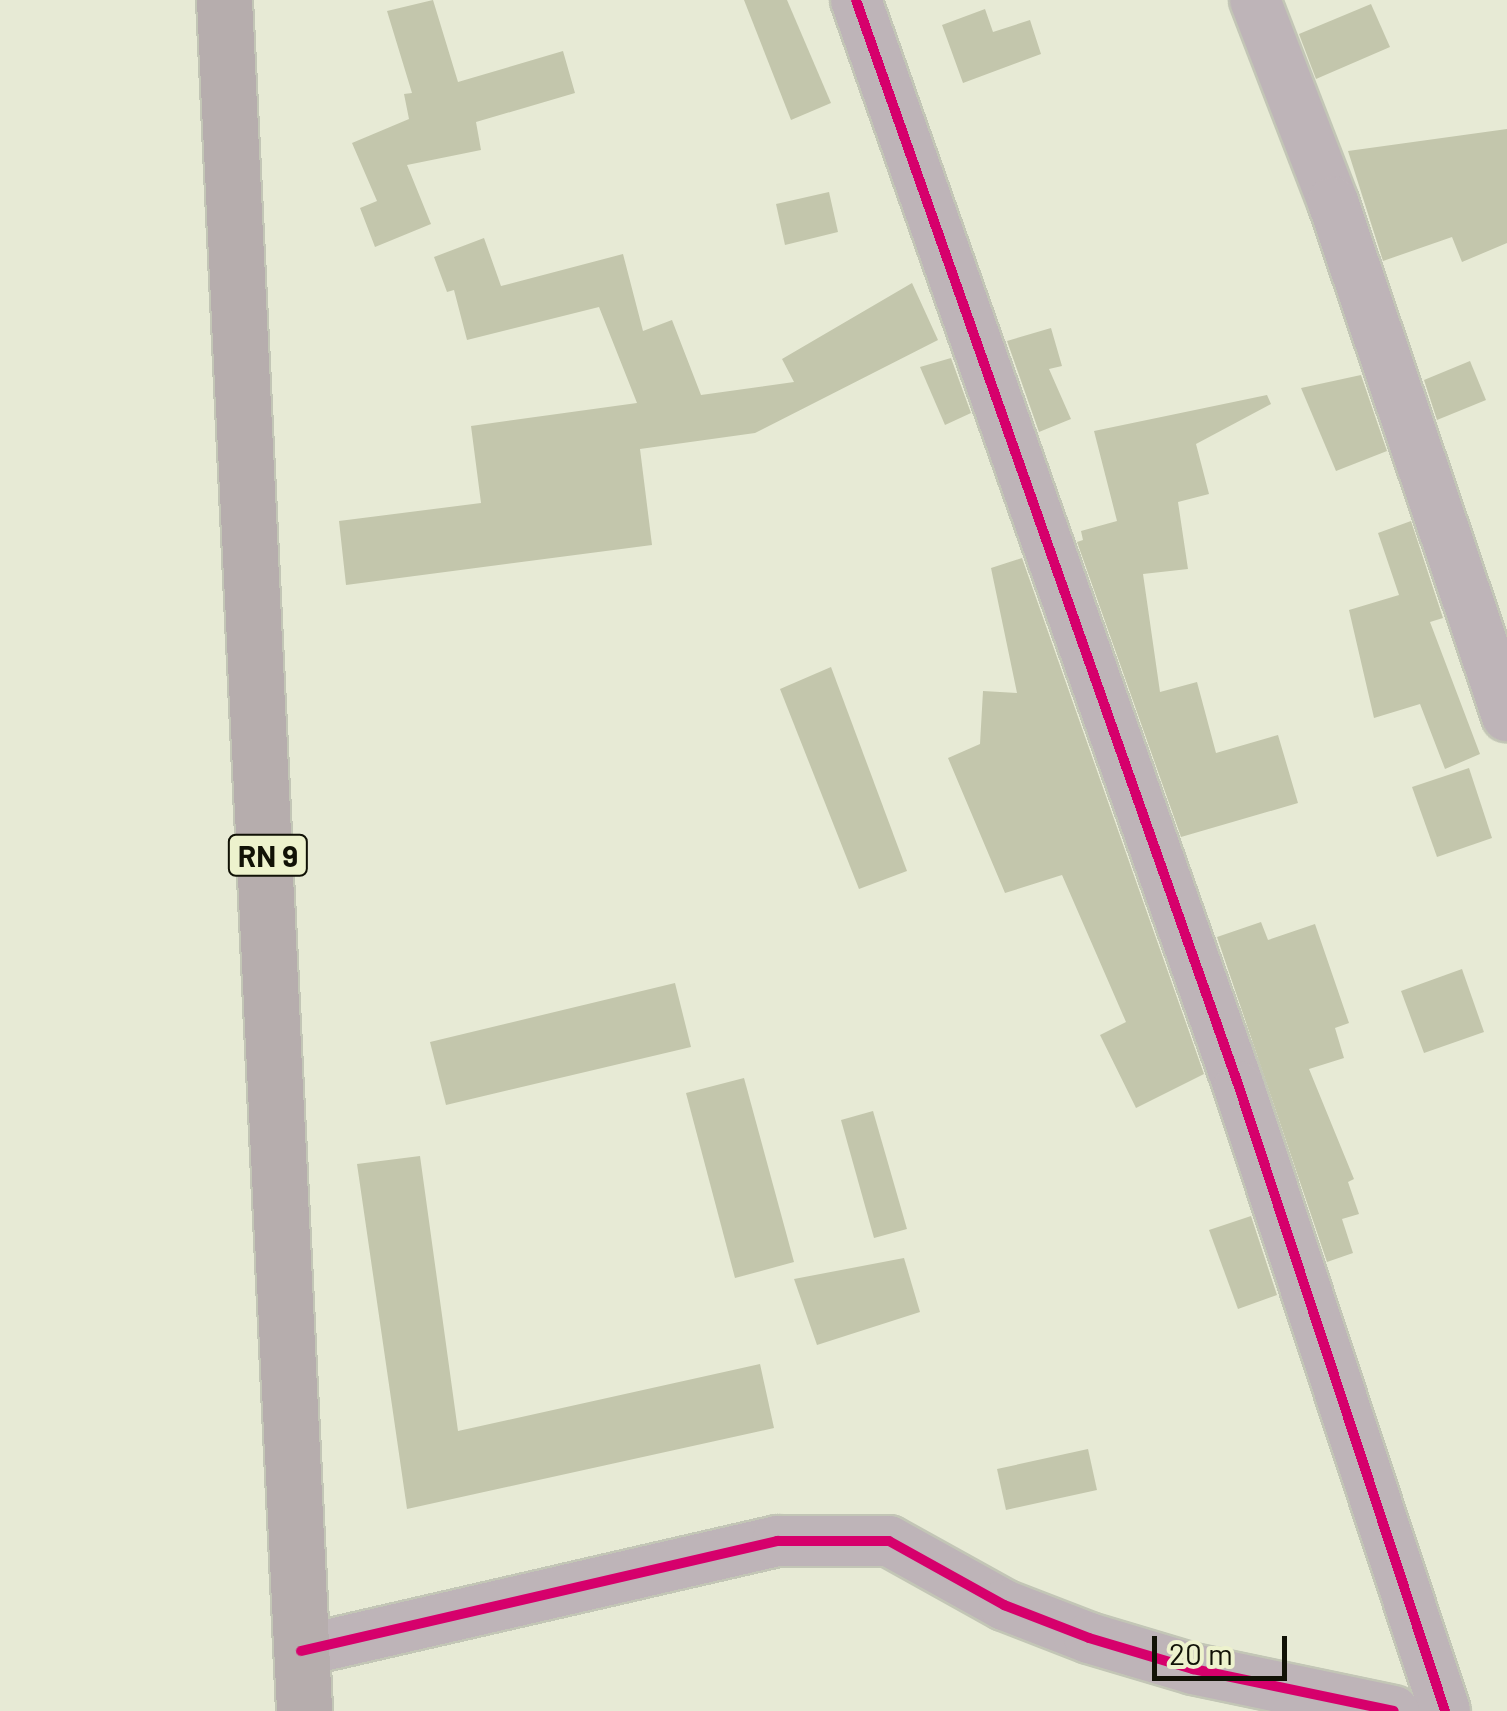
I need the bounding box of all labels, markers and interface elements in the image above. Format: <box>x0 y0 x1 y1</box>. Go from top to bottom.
road number: RN 9 <box>226 830 310 880</box>
scale bar <box>1157 1616 1292 1678</box>
text: 20 m <box>1169 1635 1233 1671</box>

